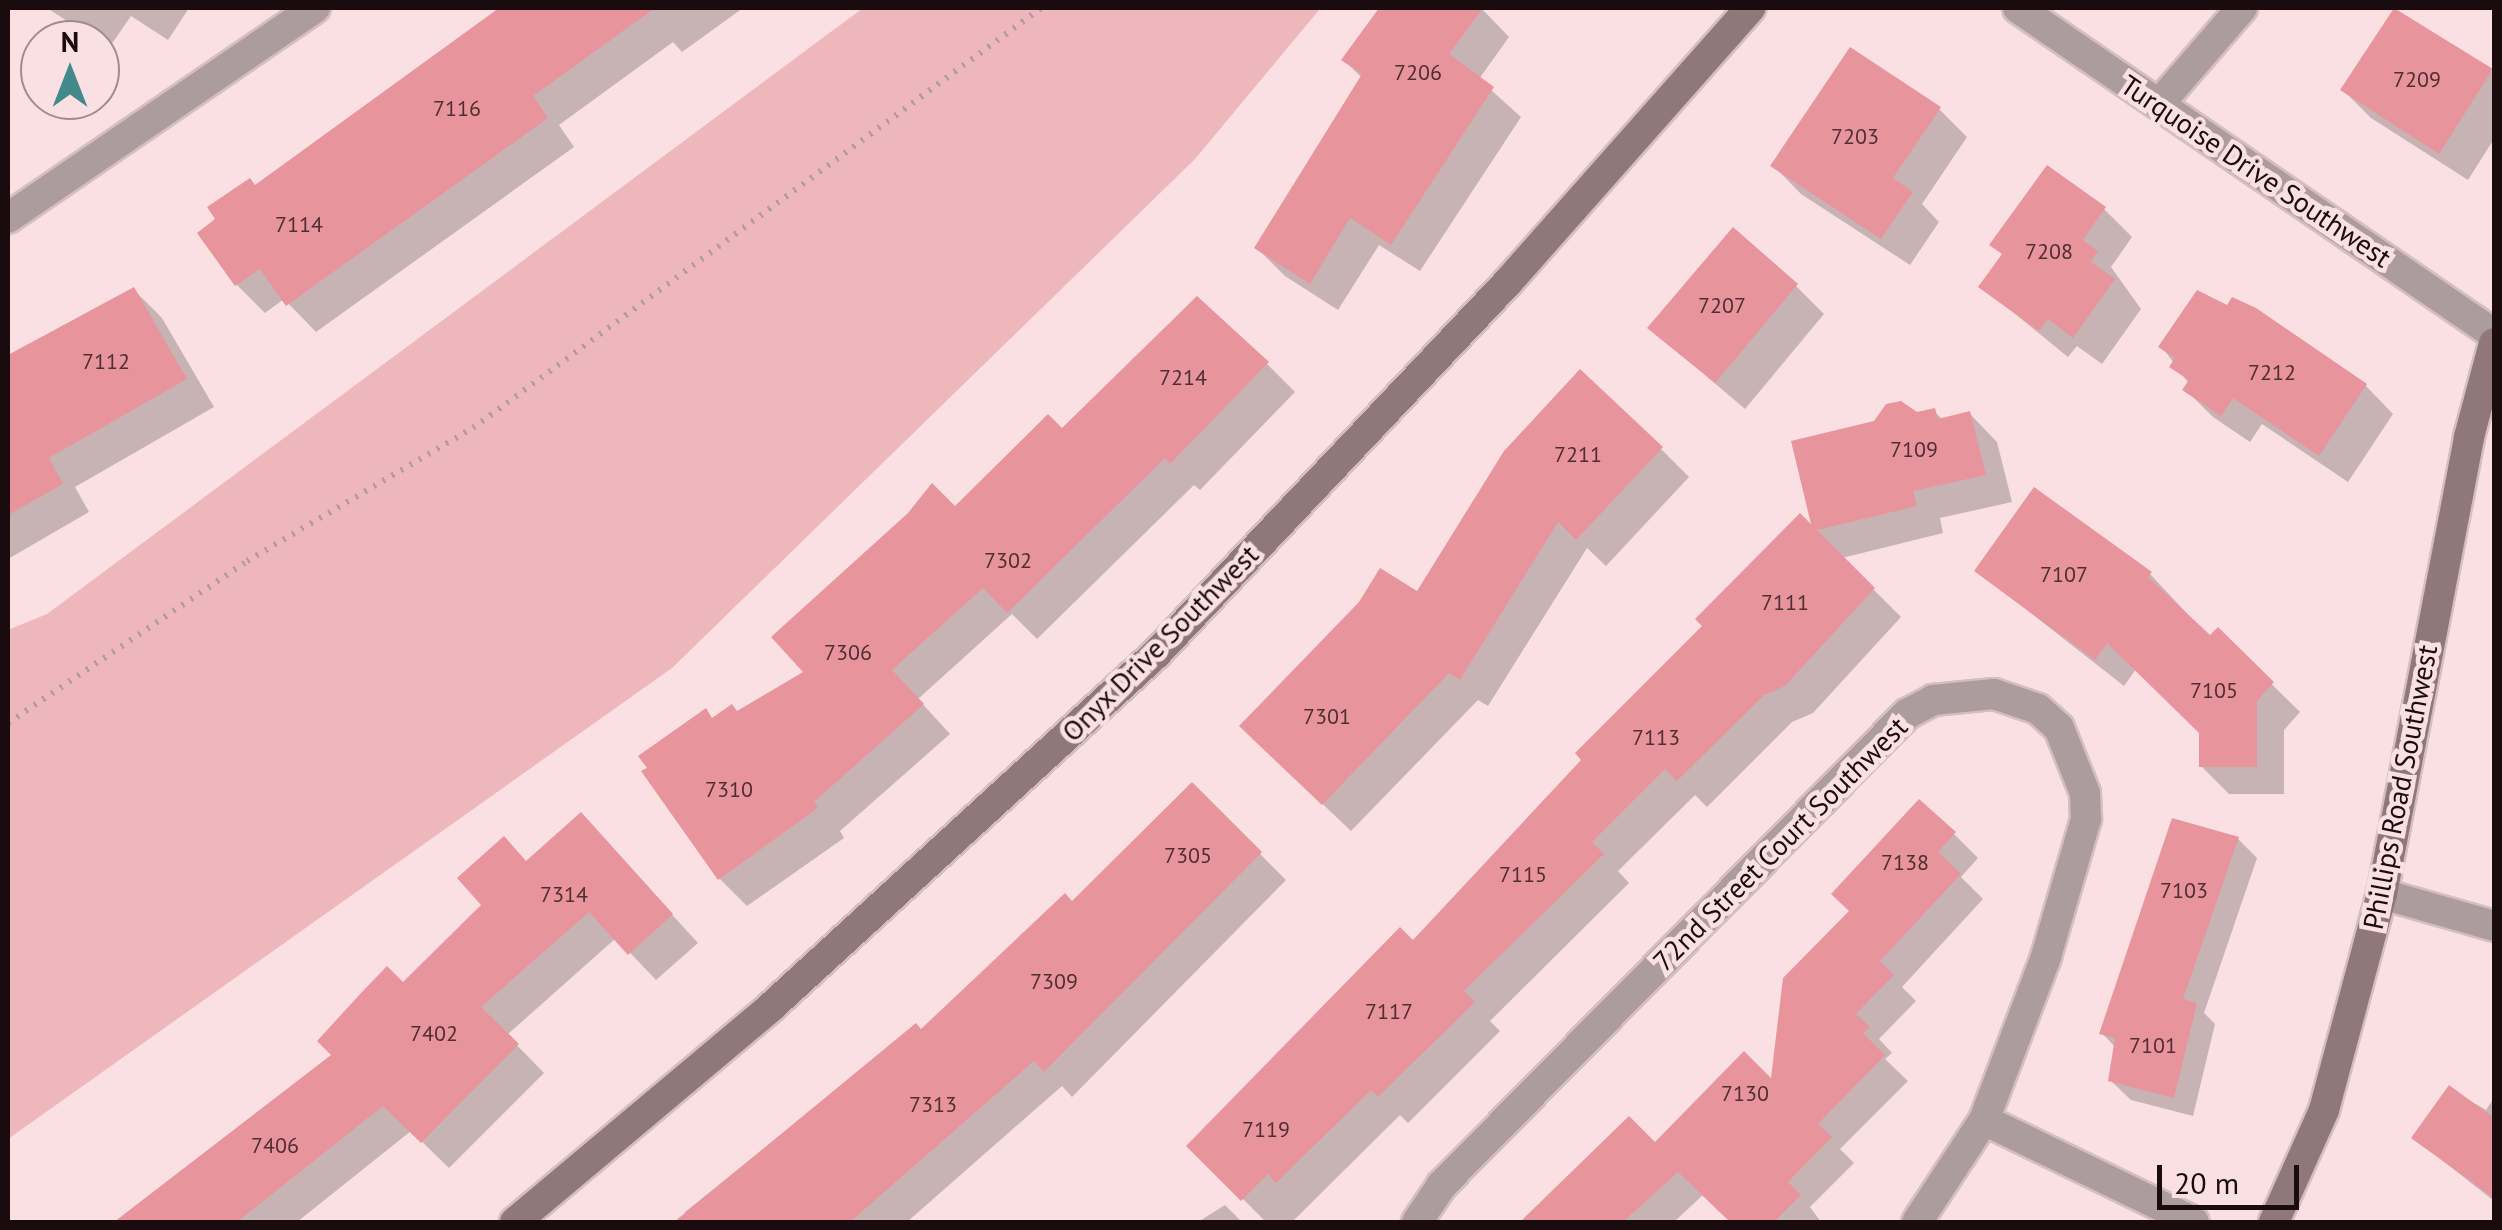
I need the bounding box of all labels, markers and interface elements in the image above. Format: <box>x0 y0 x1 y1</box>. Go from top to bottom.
north arrow <box>20 20 120 120</box>
text: N <box>61 23 79 60</box>
house number: 7206 <box>1394 60 1442 86</box>
house number: 7209 <box>2393 67 2441 93</box>
street label: Turquoise Drive Southwest <box>2114 68 2398 274</box>
house number: 7116 <box>433 96 481 122</box>
house number: 7203 <box>1831 124 1879 150</box>
house number: 7114 <box>275 212 323 238</box>
house number: 7208 <box>2025 239 2073 265</box>
house number: 7207 <box>1698 293 1746 319</box>
house number: 7112 <box>82 349 130 375</box>
house number: 7212 <box>2248 360 2296 386</box>
house number: 7214 <box>1159 365 1207 391</box>
house number: 7109 <box>1890 437 1938 463</box>
house number: 7211 <box>1554 442 1602 468</box>
street label: Onyx Drive Southwest <box>1054 537 1266 749</box>
house number: 7302 <box>984 548 1032 574</box>
house number: 7107 <box>2040 562 2088 588</box>
house number: 7111 <box>1761 590 1809 616</box>
house number: 7306 <box>824 640 872 666</box>
street label: Phillips Road Southwest <box>2356 642 2444 932</box>
house number: 7105 <box>2190 678 2238 704</box>
house number: 7301 <box>1303 704 1351 730</box>
street label: 72nd Street Court Southwest <box>1646 710 1914 978</box>
house number: 7113 <box>1632 725 1680 751</box>
house number: 7310 <box>705 777 753 803</box>
house number: 7305 <box>1164 843 1212 869</box>
house number: 7138 <box>1881 850 1929 876</box>
house number: 7115 <box>1499 862 1547 888</box>
house number: 7103 <box>2160 878 2208 904</box>
house number: 7314 <box>540 882 588 908</box>
house number: 7309 <box>1030 969 1078 995</box>
house number: 7117 <box>1365 999 1413 1025</box>
house number: 7402 <box>410 1021 458 1047</box>
house number: 7101 <box>2129 1033 2177 1059</box>
house number: 7130 <box>1721 1081 1769 1107</box>
house number: 7313 <box>909 1092 957 1118</box>
house number: 7119 <box>1242 1117 1290 1143</box>
house number: 7406 <box>251 1133 299 1159</box>
scale bar <box>2162 1145 2304 1207</box>
text: 20 m <box>2174 1163 2239 1202</box>

